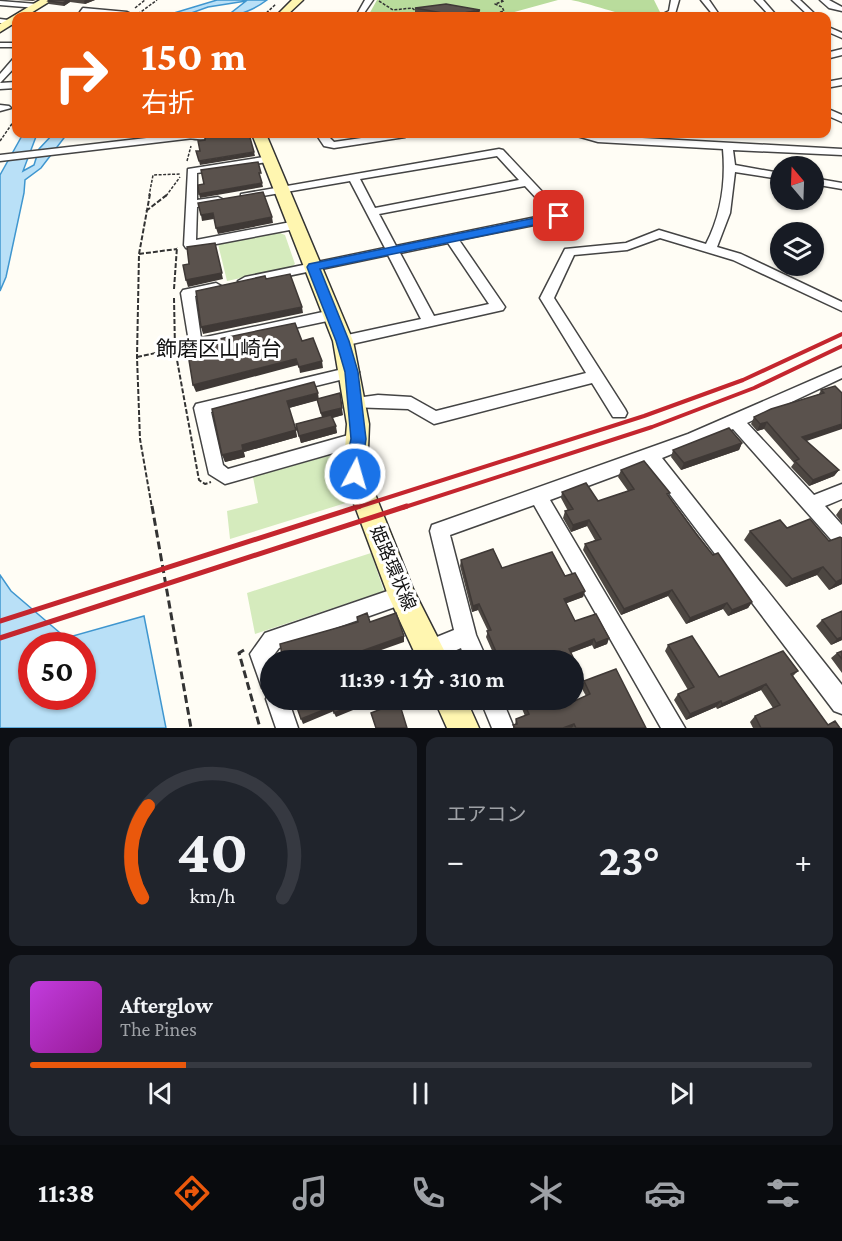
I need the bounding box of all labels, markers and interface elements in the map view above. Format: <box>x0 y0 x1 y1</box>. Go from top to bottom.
text: 150 m <box>141 32 246 79</box>
icon: right <box>42 36 120 114</box>
text: 右折 <box>141 88 195 118</box>
north arrow <box>770 156 824 210</box>
map controls <box>770 156 824 276</box>
pin <box>533 190 584 241</box>
icon: arrive <box>542 199 575 232</box>
button: layers <box>770 222 824 276</box>
district label: 飾磨区山崎台 <box>156 337 282 361</box>
position arrow <box>323 442 387 506</box>
street label: 姫路環状線 <box>366 523 420 613</box>
speed limit sign: 50 <box>18 632 96 710</box>
text: 11:39 · 1 分 · 310 m <box>340 667 504 692</box>
text: エアコン <box>447 803 527 825</box>
text: 40 <box>177 816 249 885</box>
text: 23° <box>598 835 660 885</box>
text: − <box>447 842 464 879</box>
text: + <box>795 842 812 879</box>
text: km/h <box>190 885 236 909</box>
text: Afterglow <box>120 993 213 1018</box>
text: The Pines <box>120 1018 197 1040</box>
icon: previous <box>144 1077 177 1110</box>
icon: pause <box>404 1077 437 1110</box>
icon: next <box>665 1077 698 1110</box>
icon: directions <box>171 1172 213 1214</box>
icon: music <box>289 1172 331 1214</box>
icon: phone <box>407 1172 449 1214</box>
icon: climate <box>525 1172 567 1214</box>
icon: car <box>644 1172 686 1214</box>
icon: filters <box>762 1172 804 1214</box>
text: 11:38 <box>38 1178 95 1208</box>

